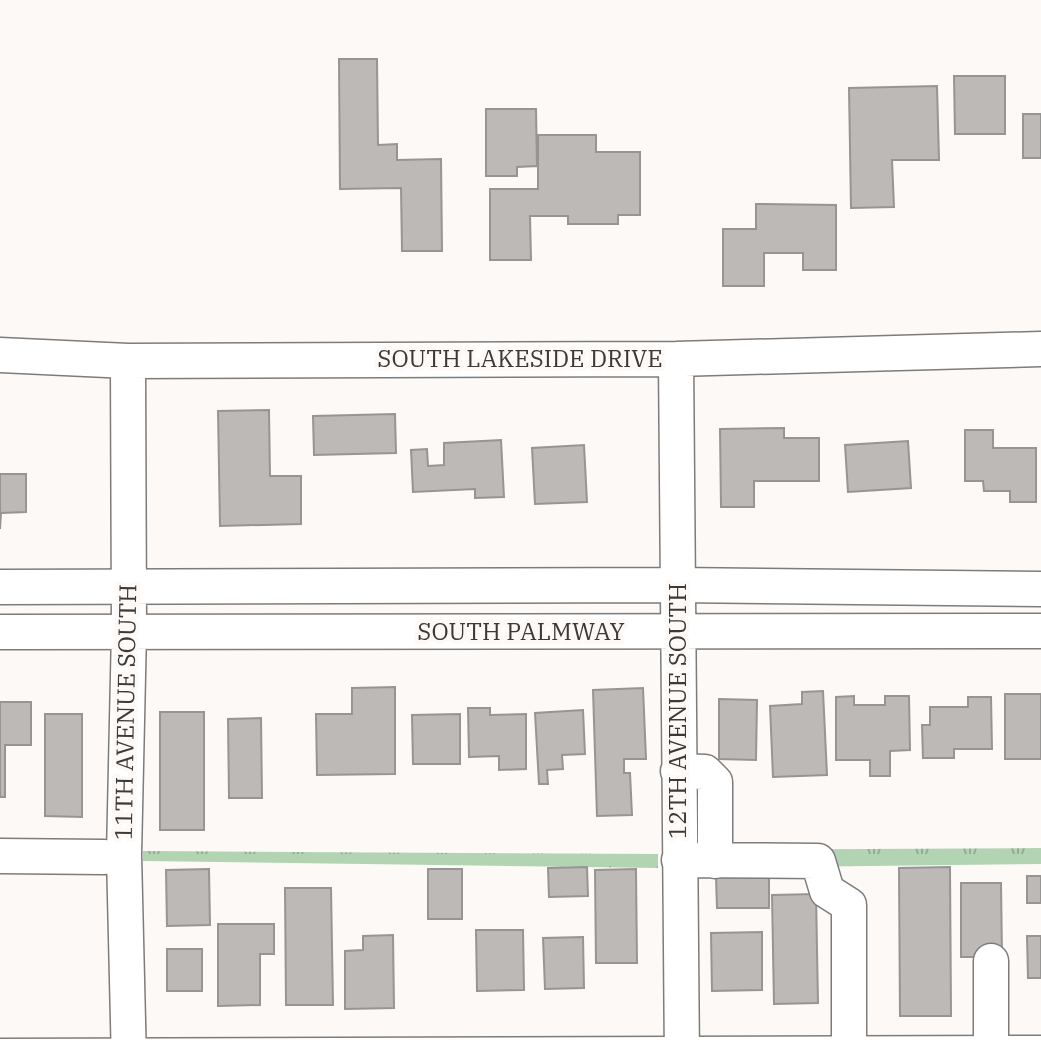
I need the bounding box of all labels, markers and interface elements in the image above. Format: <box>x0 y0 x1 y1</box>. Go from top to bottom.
street label: SOUTH LAKESIDE DRIVE <box>377 342 663 374</box>
street label: 12TH AVENUE SOUTH <box>661 583 693 839</box>
street label: 11TH AVENUE SOUTH <box>107 584 143 840</box>
street label: SOUTH PALMWAY <box>417 615 625 647</box>

